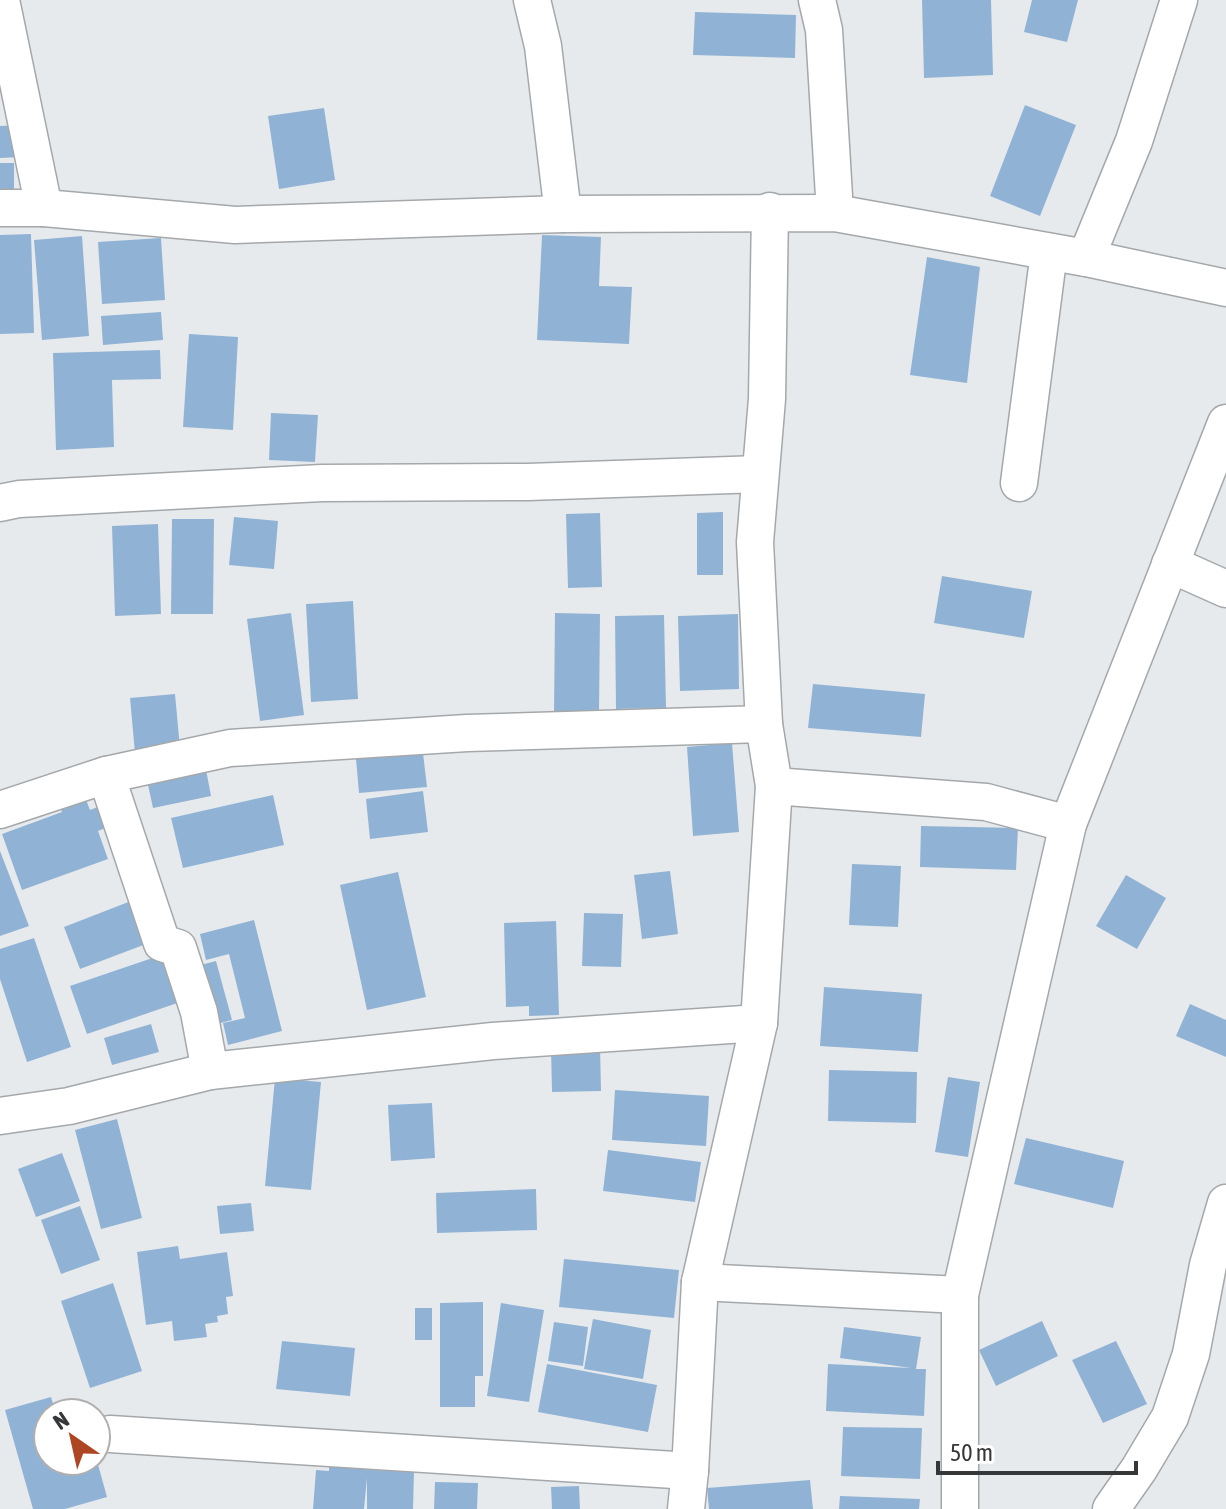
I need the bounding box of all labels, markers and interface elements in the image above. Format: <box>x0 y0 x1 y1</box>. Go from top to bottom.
north arrow <box>32 1397 112 1477</box>
text: N <box>48 1406 73 1435</box>
scale bar <box>938 1425 1136 1475</box>
text: 50 m <box>950 1439 993 1466</box>

